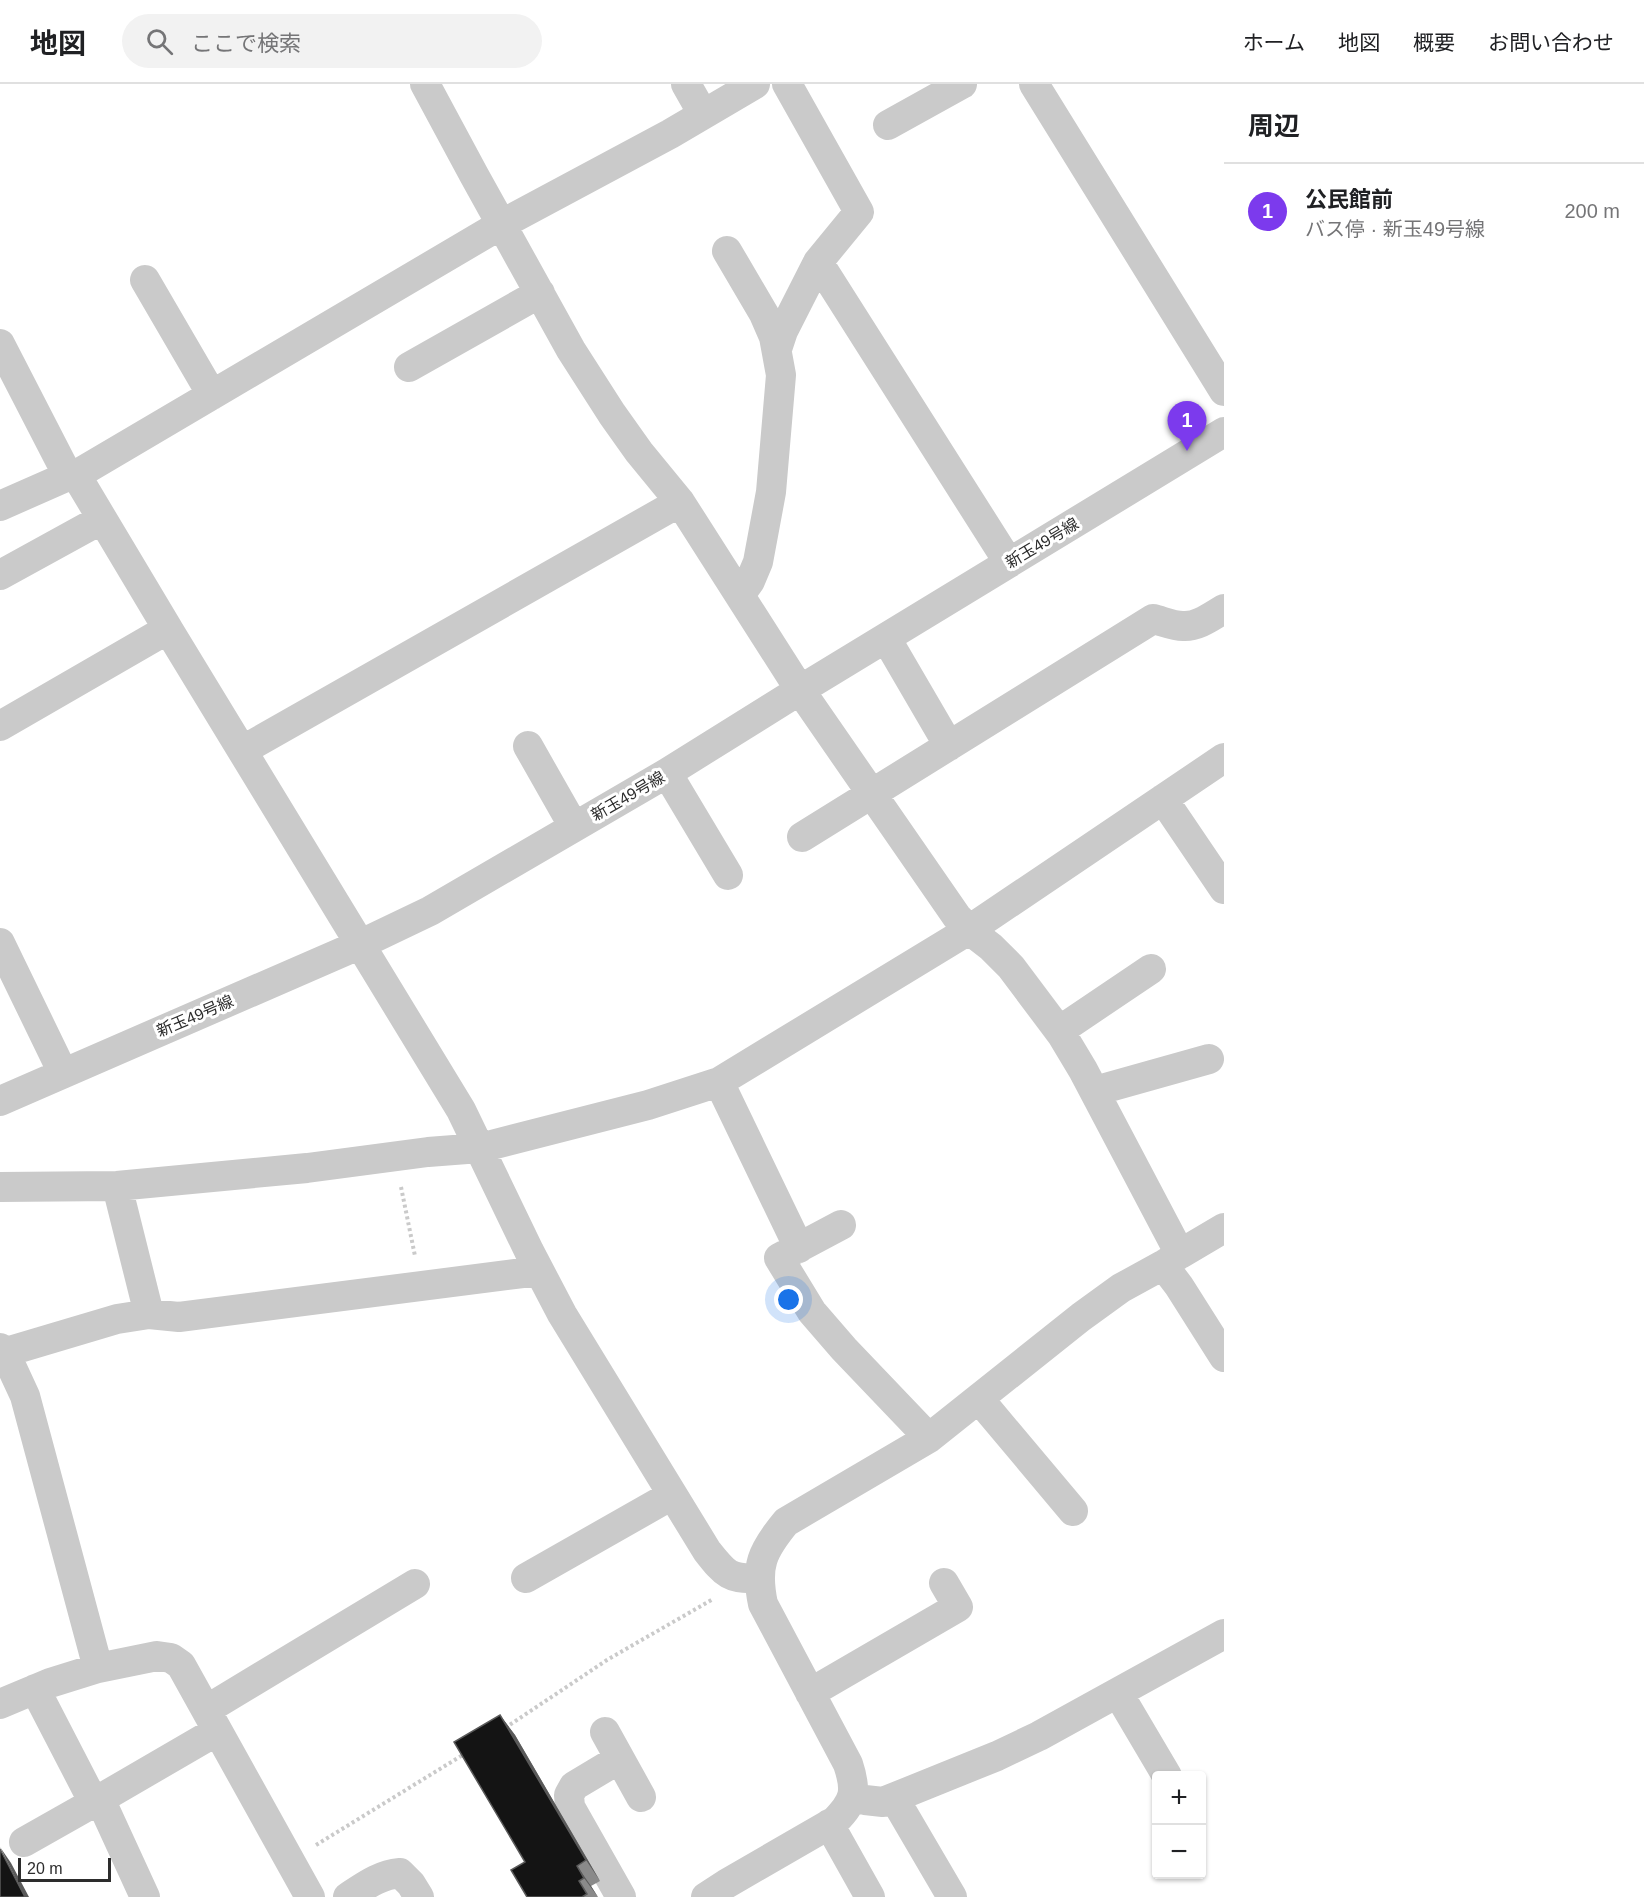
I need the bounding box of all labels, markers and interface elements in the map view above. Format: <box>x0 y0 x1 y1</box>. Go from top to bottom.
search box <box>122 14 542 68</box>
icon: search <box>143 25 176 58</box>
text: 地図 <box>30 28 86 59</box>
text: ここで検索 <box>191 31 301 56</box>
text: ホーム <box>1243 31 1305 54</box>
text: 地図 <box>1338 31 1380 54</box>
text: 概要 <box>1413 31 1455 54</box>
text: お問い合わせ <box>1488 31 1614 54</box>
text: 周辺 <box>1248 111 1300 141</box>
text: 公民館前 <box>1305 187 1393 212</box>
text: 1 <box>1262 200 1273 222</box>
text: 200 m <box>1564 200 1620 222</box>
text: バス停 · 新玉49号線 <box>1305 218 1485 240</box>
pin: 1 <box>1168 402 1206 451</box>
street label: 新玉49号線 <box>1003 515 1081 571</box>
street label: 新玉49号線 <box>588 768 668 824</box>
street label: 新玉49号線 <box>154 992 236 1040</box>
your location <box>774 1285 803 1314</box>
map controls <box>1152 1771 1206 1879</box>
button: + <box>1152 1771 1206 1825</box>
button: − <box>1152 1825 1206 1879</box>
scale bar <box>18 1855 111 1882</box>
text: 20 m <box>27 1860 63 1877</box>

